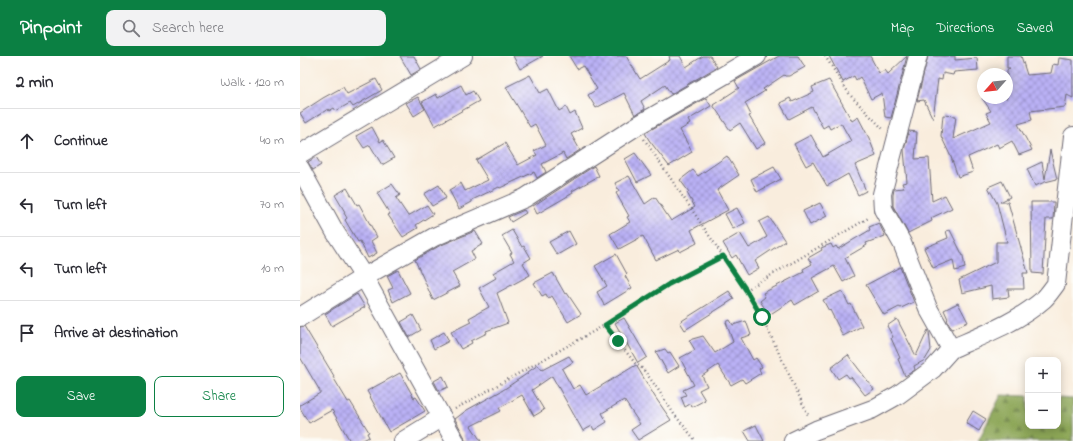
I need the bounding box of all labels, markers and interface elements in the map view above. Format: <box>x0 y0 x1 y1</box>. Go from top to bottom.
search box <box>106 10 386 46</box>
text: Pinpoint <box>20 15 82 42</box>
icon: search <box>120 17 142 39</box>
text: Search here <box>152 17 224 39</box>
text: Map <box>891 18 914 39</box>
text: Directions <box>936 18 994 39</box>
text: Saved <box>1016 18 1053 39</box>
north arrow <box>977 68 1013 104</box>
text: 2 min <box>16 70 53 95</box>
text: Walk · 120 m <box>220 73 284 92</box>
icon: ahead <box>16 130 38 152</box>
text: Continue <box>54 130 108 152</box>
text: 40 m <box>260 131 284 150</box>
icon: left <box>16 194 38 216</box>
text: Turn left <box>54 194 107 216</box>
text: 70 m <box>260 195 284 214</box>
icon: left <box>16 258 38 280</box>
text: Turn left <box>54 258 107 280</box>
text: 10 m <box>261 259 284 278</box>
route start <box>753 308 771 326</box>
icon: arrive <box>16 322 38 344</box>
text: Arrive at destination <box>54 322 178 344</box>
route end <box>609 332 627 350</box>
map controls <box>1025 357 1061 429</box>
button: + <box>1025 357 1061 393</box>
button: Save <box>16 376 146 417</box>
button: Share <box>154 376 284 417</box>
button: − <box>1025 393 1061 429</box>

